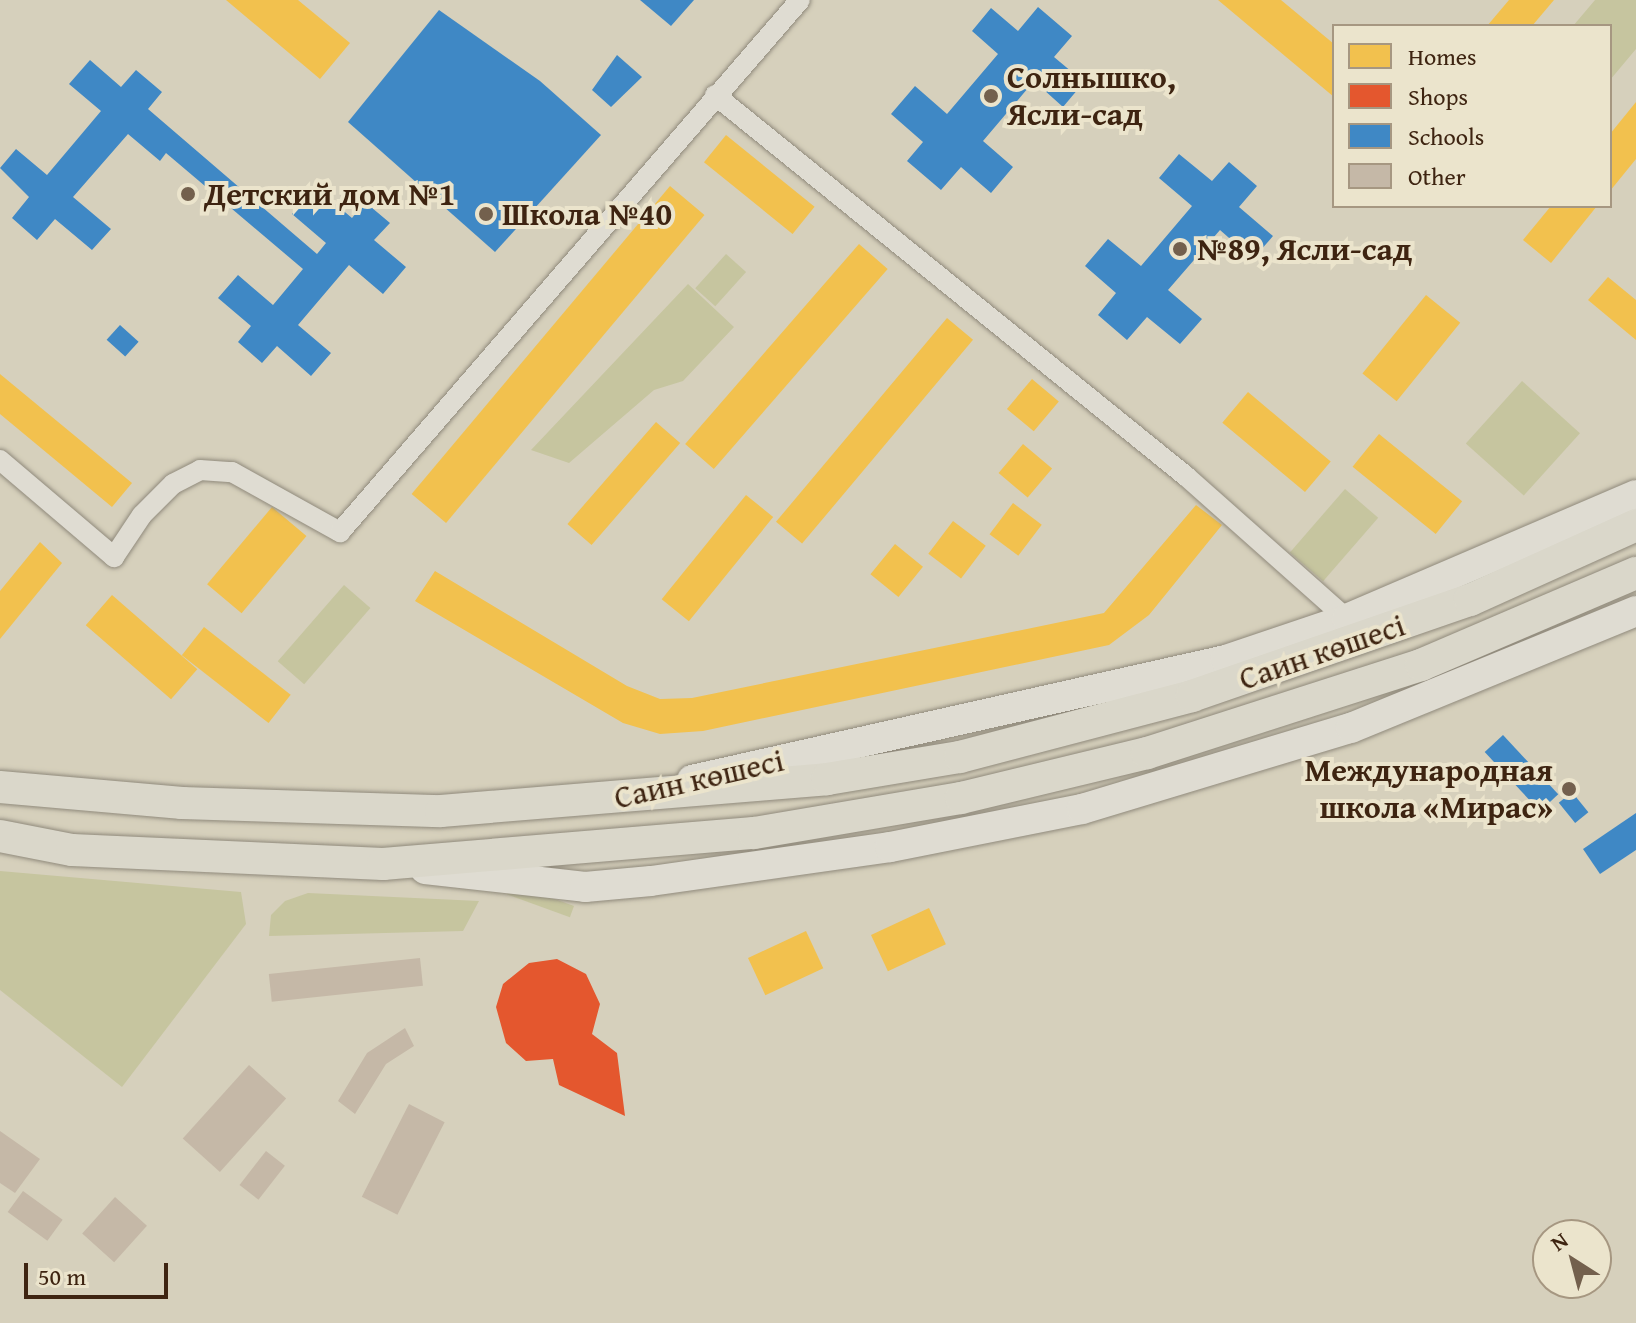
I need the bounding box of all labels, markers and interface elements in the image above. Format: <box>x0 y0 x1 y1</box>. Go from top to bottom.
legend <box>1332 24 1612 208</box>
text: Homes <box>1408 39 1477 74</box>
place label: Солнышко, Ясли-сад <box>1007 59 1176 134</box>
text: Shops <box>1408 79 1468 114</box>
marker: Солнышко, Ясли-сад <box>982 87 1000 105</box>
text: Schools <box>1408 119 1484 154</box>
text: Other <box>1408 159 1466 194</box>
place label: Детский дом №1 <box>204 175 455 213</box>
marker: Детский дом №1 <box>179 185 197 203</box>
place label: Школа №40 <box>502 195 672 233</box>
marker: Школа №40 <box>477 205 495 223</box>
place label: №89, Ясли-сад <box>1196 230 1412 268</box>
marker: №89, Ясли-сад <box>1171 240 1189 258</box>
street label: Саин көшесі <box>1234 606 1410 698</box>
street label: Саин көшесі <box>611 741 787 817</box>
place label: Международная школа «Мирас» <box>1304 752 1553 827</box>
marker: Международная школа «Мирас» <box>1560 780 1578 798</box>
north arrow <box>1532 1219 1612 1299</box>
text: N <box>1544 1224 1574 1258</box>
scale bar <box>28 1247 172 1297</box>
text: 50 m <box>38 1259 86 1294</box>

